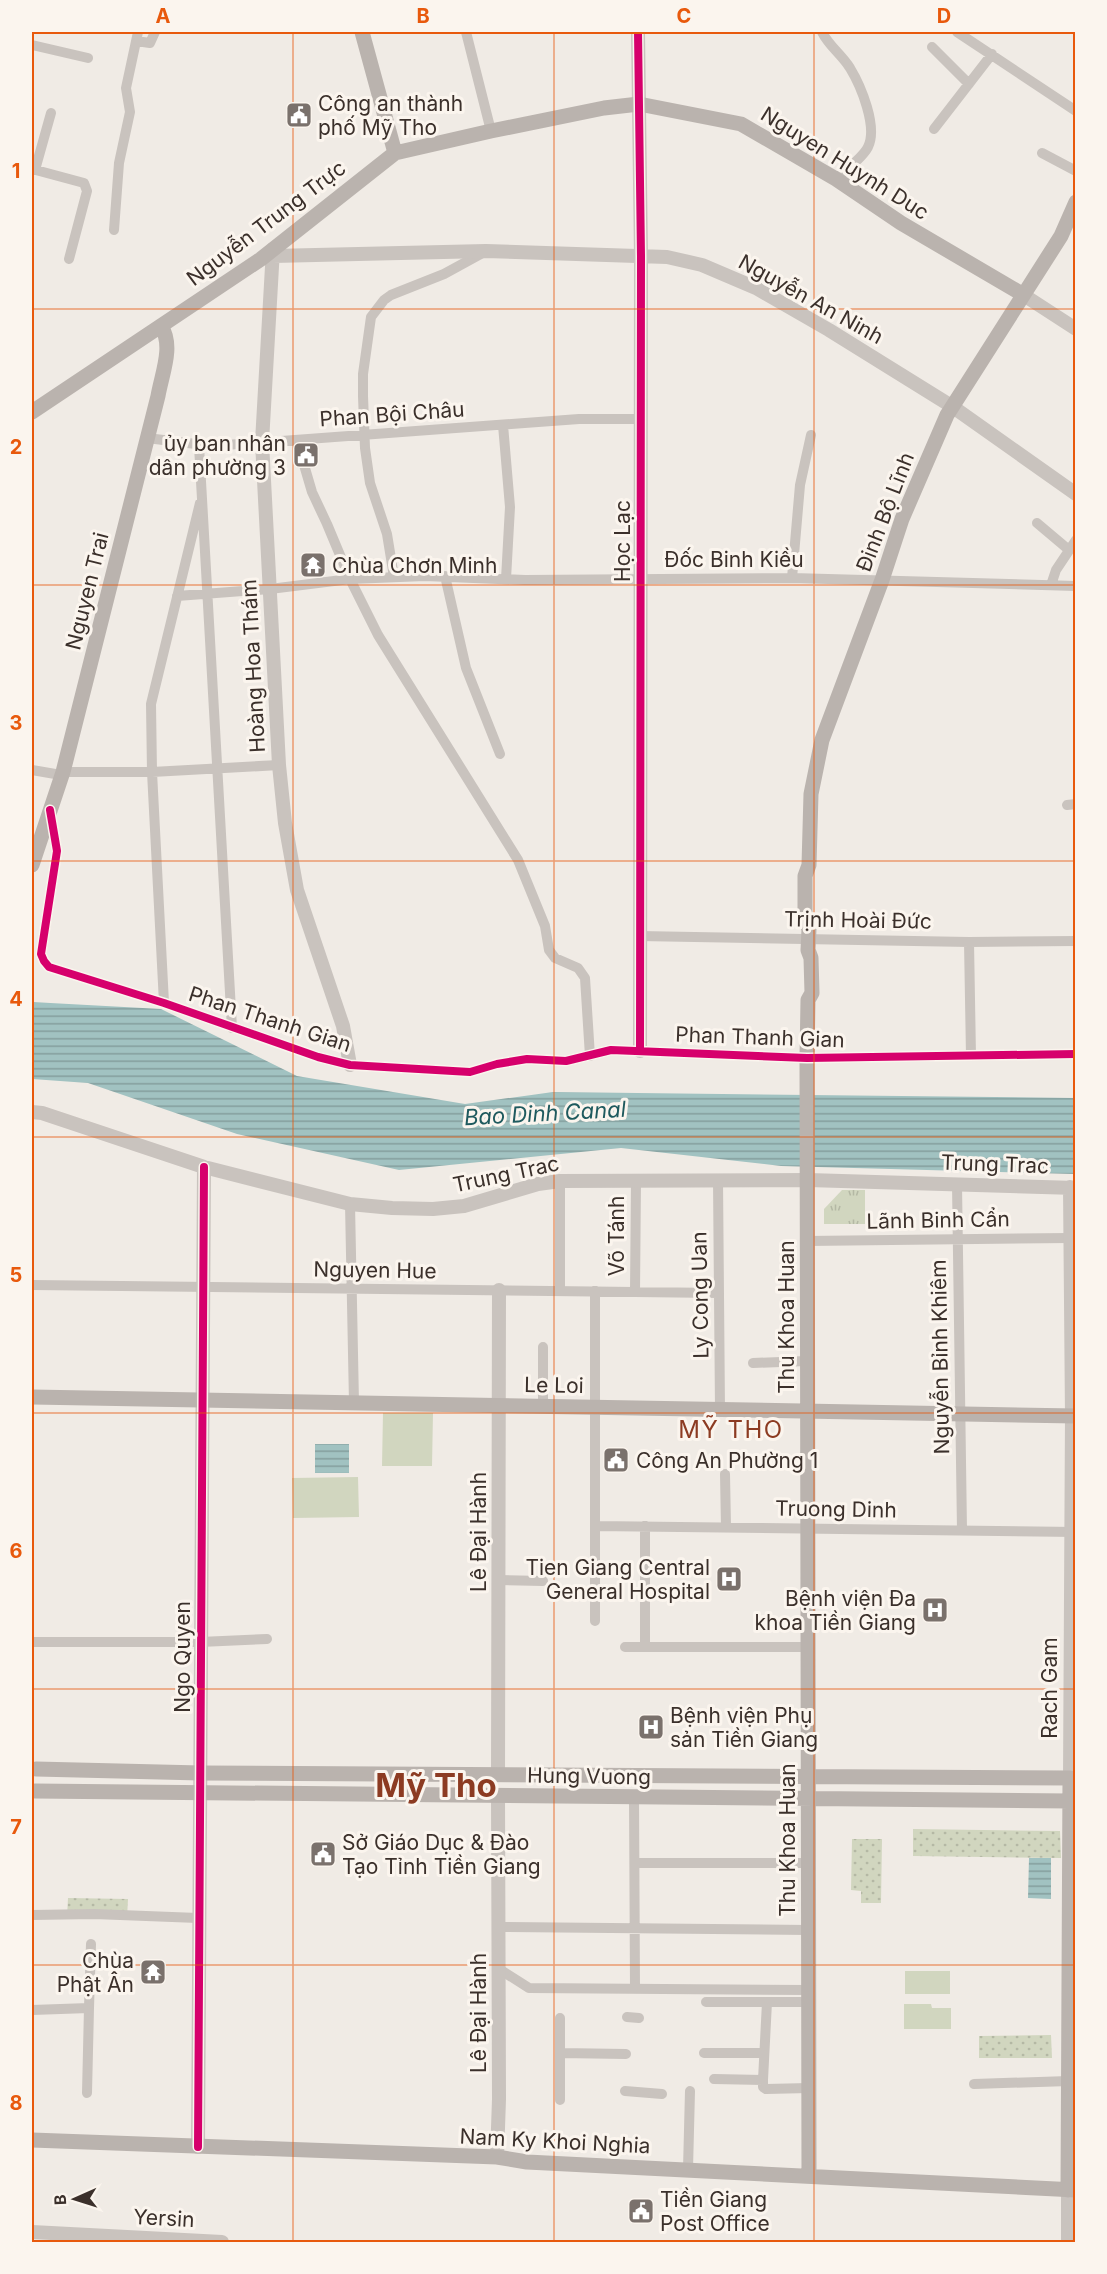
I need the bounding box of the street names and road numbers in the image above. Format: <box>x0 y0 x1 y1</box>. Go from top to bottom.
street label: Nguyen Huynh Duc <box>756 101 934 225</box>
street label: Nguyễn Trung Trực <box>182 155 350 291</box>
street label: Nguyễn An Ninh <box>734 249 888 349</box>
street label: Phan Bội Châu <box>319 396 465 432</box>
street label: Đinh Bộ Lĩnh <box>851 449 919 575</box>
street label: Học Lạc <box>610 500 635 582</box>
street label: Nguyen Trai <box>60 530 114 652</box>
street label: Đốc Binh Kiều <box>664 547 804 572</box>
street label: Hoàng Hoa Thám <box>236 579 270 753</box>
street label: Trịnh Hoài Đức <box>784 906 932 934</box>
street label: Phan Thanh Gian <box>186 981 354 1057</box>
street label: Phan Thanh Gian <box>675 1022 845 1052</box>
street label: Trung Trac <box>941 1150 1049 1178</box>
street label: Trung Trac <box>451 1151 561 1197</box>
street label: Võ Tánh <box>604 1196 629 1276</box>
street label: Lãnh Binh Cẩn <box>866 1206 1010 1234</box>
street label: Ly Cong Uan <box>686 1231 714 1359</box>
street label: Thu Khoa Huan <box>774 1240 799 1394</box>
street label: Nguyen Hue <box>313 1256 437 1284</box>
street label: Nguyễn Bỉnh Khiêm <box>926 1259 954 1455</box>
street label: Le Loi <box>524 1372 584 1398</box>
street label: Lê Đại Hành <box>466 1472 491 1592</box>
street label: Truong Dinh <box>775 1495 897 1523</box>
street label: Ngo Quyen <box>170 1601 195 1713</box>
street label: Rach Gam <box>1037 1637 1062 1739</box>
street label: Hung Vuong <box>527 1762 651 1790</box>
street label: Thu Khoa Huan <box>775 1763 800 1917</box>
street label: Lê Đại Hành <box>466 1953 491 2073</box>
street label: Nam Ky Khoi Nghia <box>459 2124 651 2158</box>
street label: Yersin <box>133 2204 195 2232</box>

